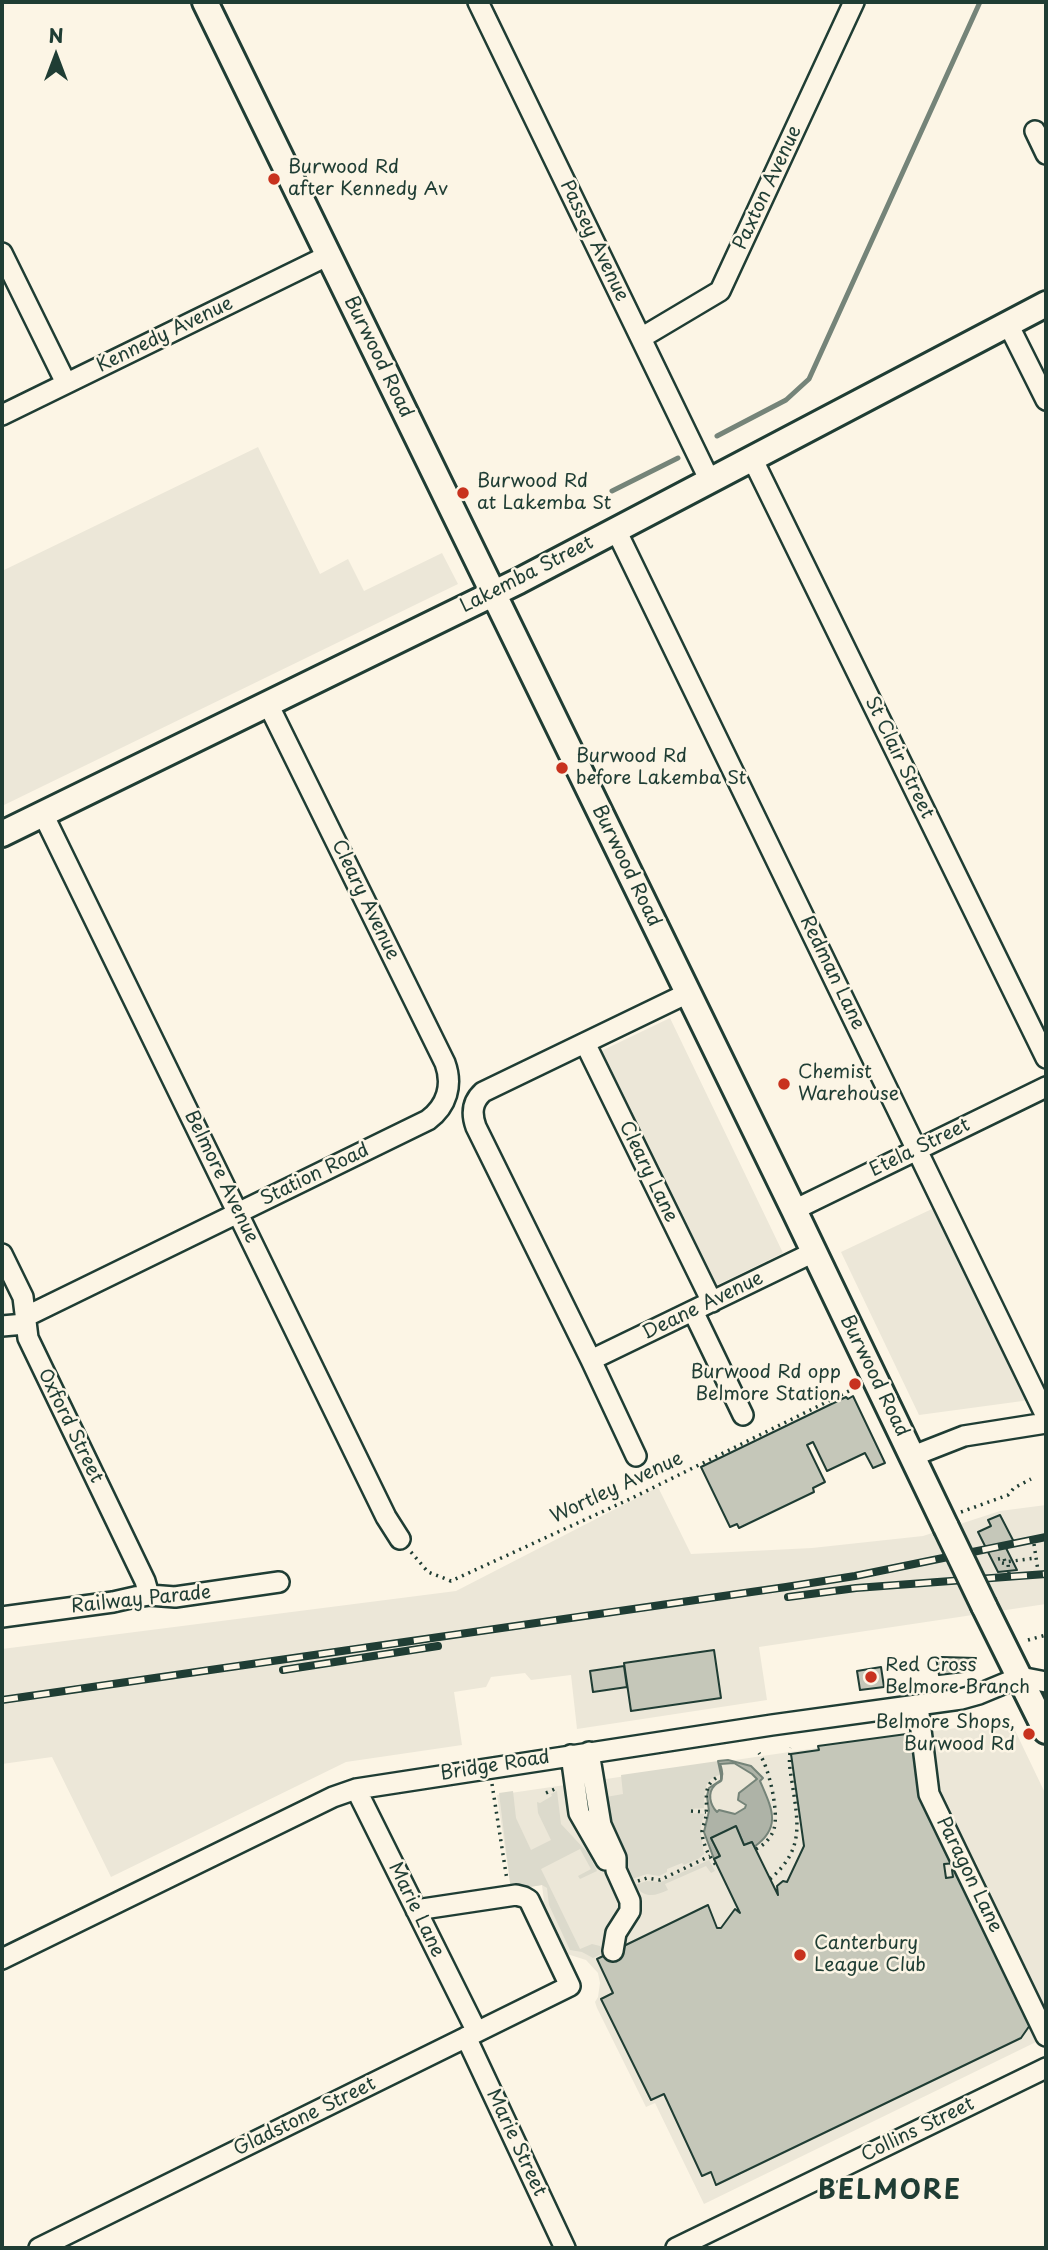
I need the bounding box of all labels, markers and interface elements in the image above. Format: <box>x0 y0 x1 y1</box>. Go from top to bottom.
north arrow <box>21 21 91 91</box>
text: N <box>48 21 64 49</box>
street label: Paxton Avenue <box>729 122 807 254</box>
place label: Burwood Rd after Kennedy Av <box>288 157 448 201</box>
marker: Burwood Rd after Kennedy Av <box>266 171 282 187</box>
street label: Passey Avenue <box>555 177 633 305</box>
street label: Kennedy Avenue <box>93 292 237 378</box>
street label: Burwood Road <box>339 292 417 422</box>
place label: Burwood Rd at Lakemba St <box>477 471 611 515</box>
marker: Burwood Rd at Lakemba St <box>455 485 471 501</box>
street label: Lakemba Street <box>457 532 597 618</box>
street label: St Clair Street <box>860 693 938 823</box>
place label: Burwood Rd before Lakemba St <box>576 746 746 790</box>
marker: Burwood Rd before Lakemba St <box>554 760 570 776</box>
street label: Burwood Road <box>587 801 665 931</box>
street label: Cleary Avenue <box>326 836 404 964</box>
street label: Redman Lane <box>795 912 869 1034</box>
place label: Chemist Warehouse <box>798 1062 899 1106</box>
marker: Chemist Warehouse <box>776 1076 792 1092</box>
street label: Belmore Avenue <box>179 1107 263 1247</box>
street label: Etela Street <box>866 1114 974 1182</box>
street label: Cleary Lane <box>614 1118 682 1226</box>
street label: Station Road <box>257 1139 373 1211</box>
street label: Deane Avenue <box>639 1267 767 1345</box>
street label: Burwood Road <box>835 1311 913 1441</box>
place label: Burwood Rd opp Belmore Station <box>691 1362 841 1406</box>
street label: Oxford Street <box>32 1365 108 1487</box>
marker: Burwood Rd opp Belmore Station <box>847 1376 863 1392</box>
street label: Wortley Avenue <box>547 1447 687 1529</box>
street label: Railway Parade <box>70 1581 212 1619</box>
place label: Red Cross Belmore Branch <box>885 1655 1030 1699</box>
marker: Red Cross Belmore Branch <box>863 1669 879 1685</box>
place label: Belmore Shops, Burwood Rd <box>876 1712 1015 1756</box>
marker: Belmore Shops, Burwood Rd <box>1021 1726 1037 1742</box>
street label: Bridge Road <box>439 1746 551 1786</box>
street label: Paragon Lane <box>931 1813 1007 1937</box>
street label: Marie Lane <box>383 1859 449 1961</box>
place label: Canterbury League Club <box>814 1933 926 1977</box>
marker: Canterbury League Club <box>792 1947 808 1963</box>
street label: Gladstone Street <box>230 2073 380 2161</box>
street label: Marie Street <box>481 2086 551 2200</box>
street label: Collins Street <box>858 2093 978 2167</box>
district label: BELMORE <box>819 2176 961 2208</box>

